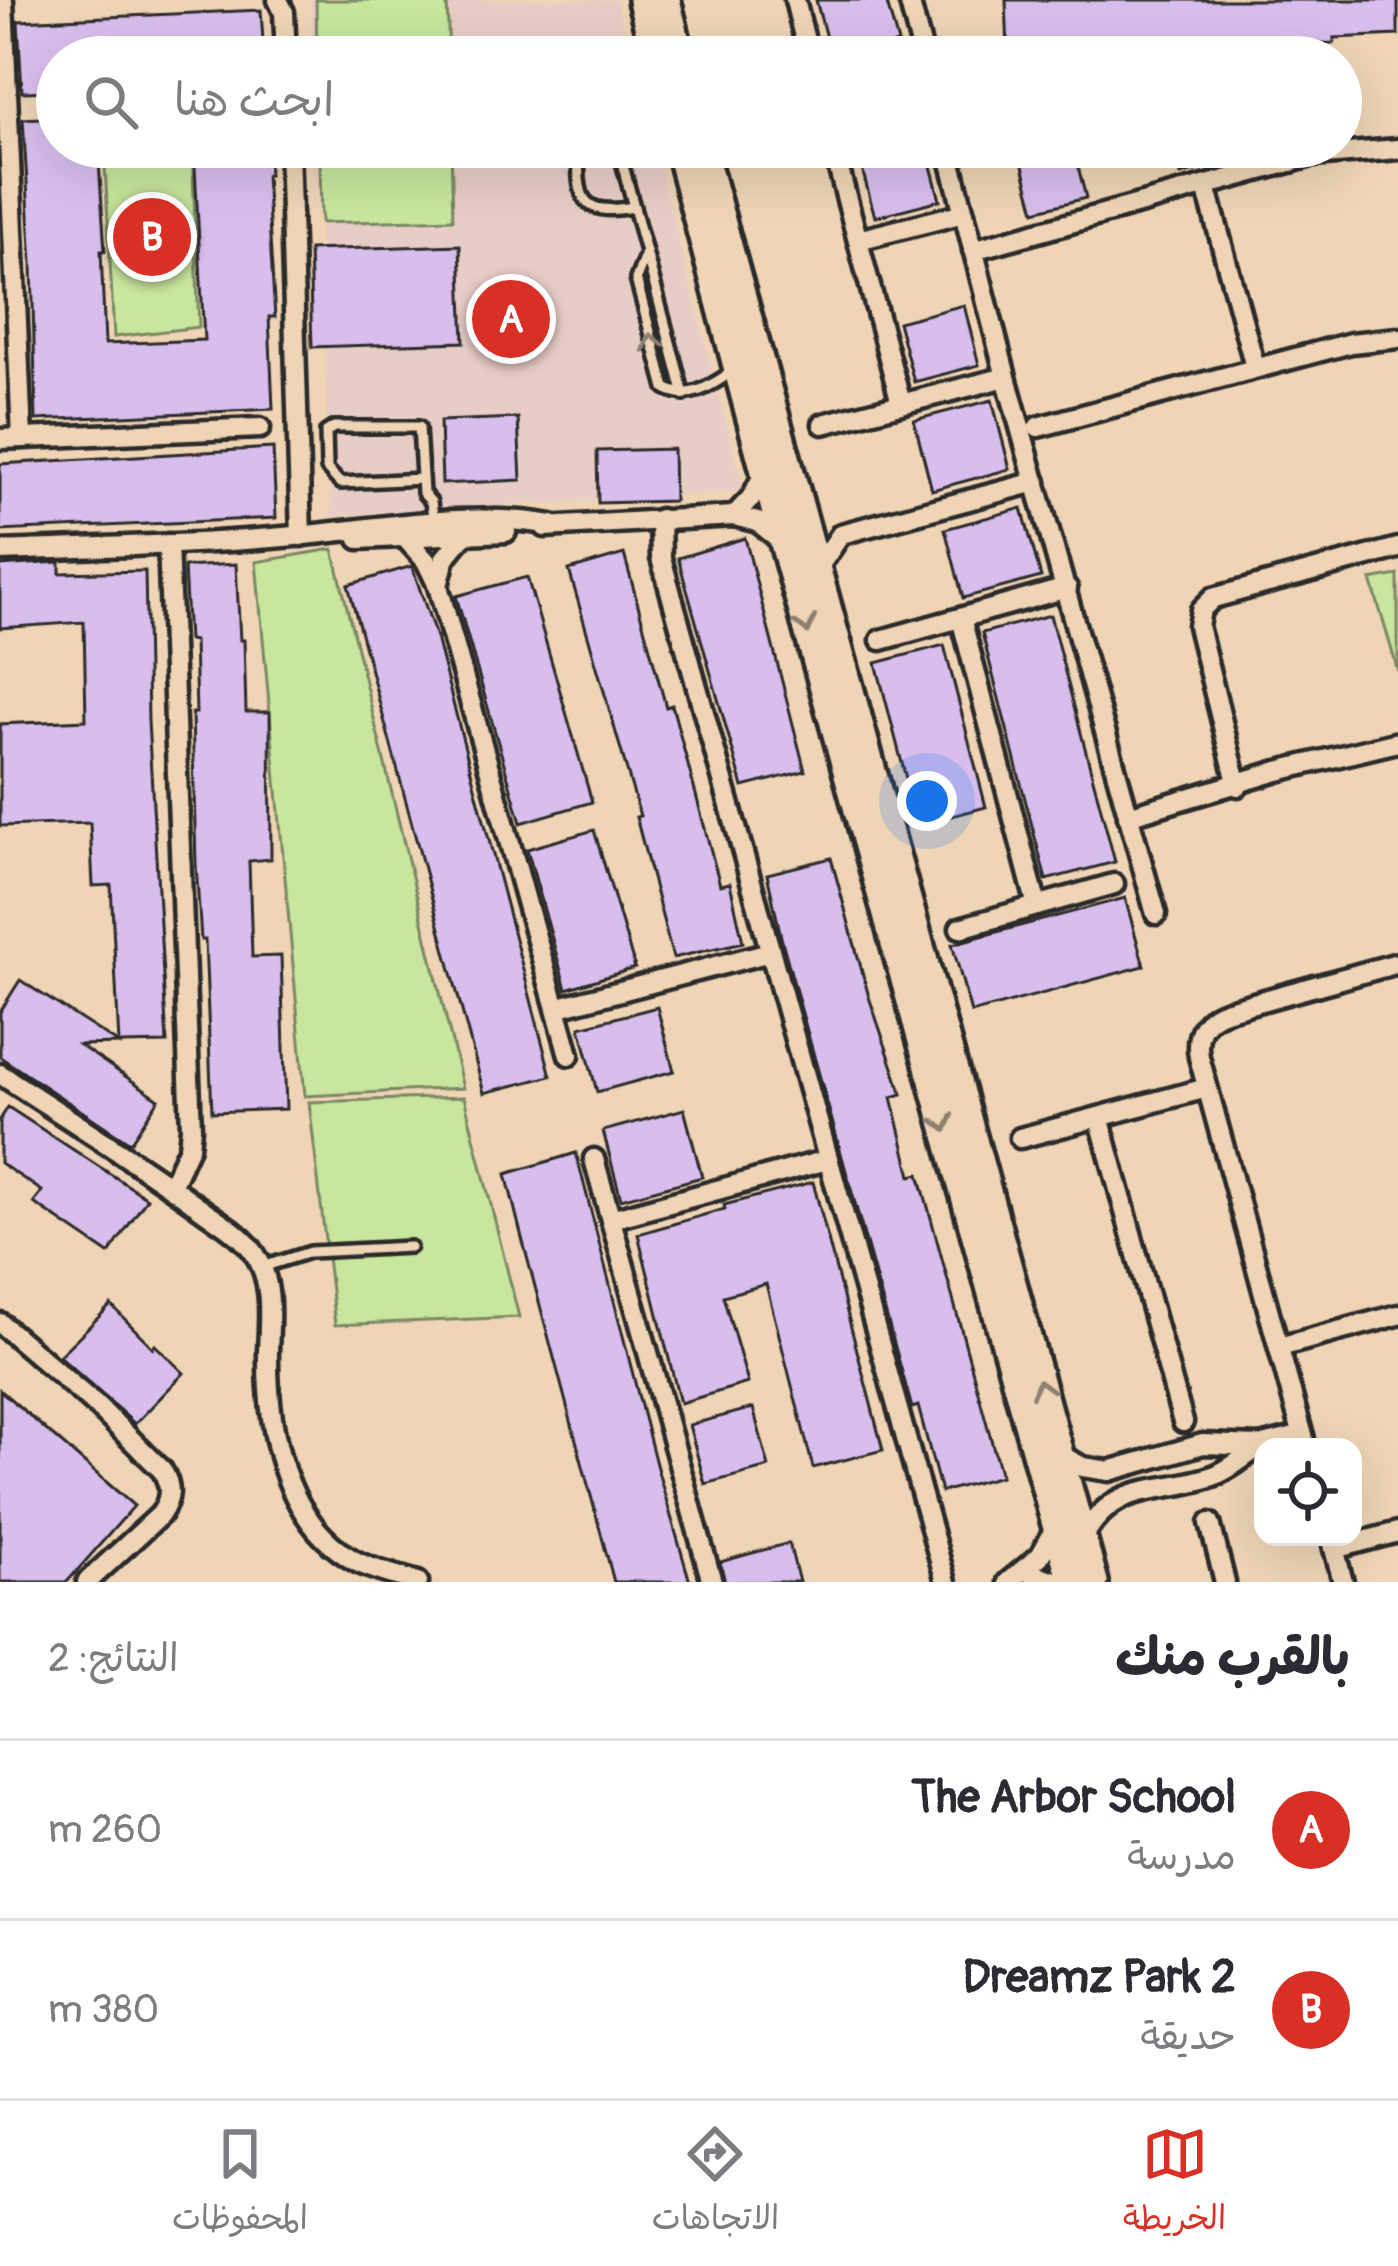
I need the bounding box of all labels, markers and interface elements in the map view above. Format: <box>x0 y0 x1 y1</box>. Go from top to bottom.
search box <box>36 36 1362 168</box>
icon: search <box>78 69 144 135</box>
text: ابحث هنا <box>174 73 334 129</box>
pin: B <box>113 192 191 282</box>
pin: A <box>472 274 550 364</box>
one-way arrow <box>642 332 667 353</box>
one-way arrow <box>792 615 817 635</box>
your location <box>897 771 957 831</box>
one-way arrow <box>930 1111 955 1132</box>
one-way arrow <box>1031 1378 1056 1399</box>
map controls <box>1254 1438 1362 1546</box>
button: locate <box>1254 1438 1362 1546</box>
text: بالقرب منك <box>1115 1626 1350 1690</box>
text: النتائج: 2 <box>48 1634 179 1683</box>
text: The Arbor School <box>911 1770 1236 1826</box>
text: 260 m <box>48 1805 162 1854</box>
text: A <box>1298 1805 1324 1854</box>
text: مدرسة <box>1127 1832 1236 1881</box>
text: Dreamz Park 2 <box>963 1950 1236 2006</box>
text: 380 m <box>48 1985 159 2034</box>
text: B <box>1300 1985 1322 2034</box>
text: حديقة <box>1140 2012 1236 2061</box>
tab: المحفوظات <box>172 2121 308 2247</box>
tab: الاتجاهات <box>652 2121 779 2247</box>
tab: الخريطة <box>1123 2121 1226 2247</box>

